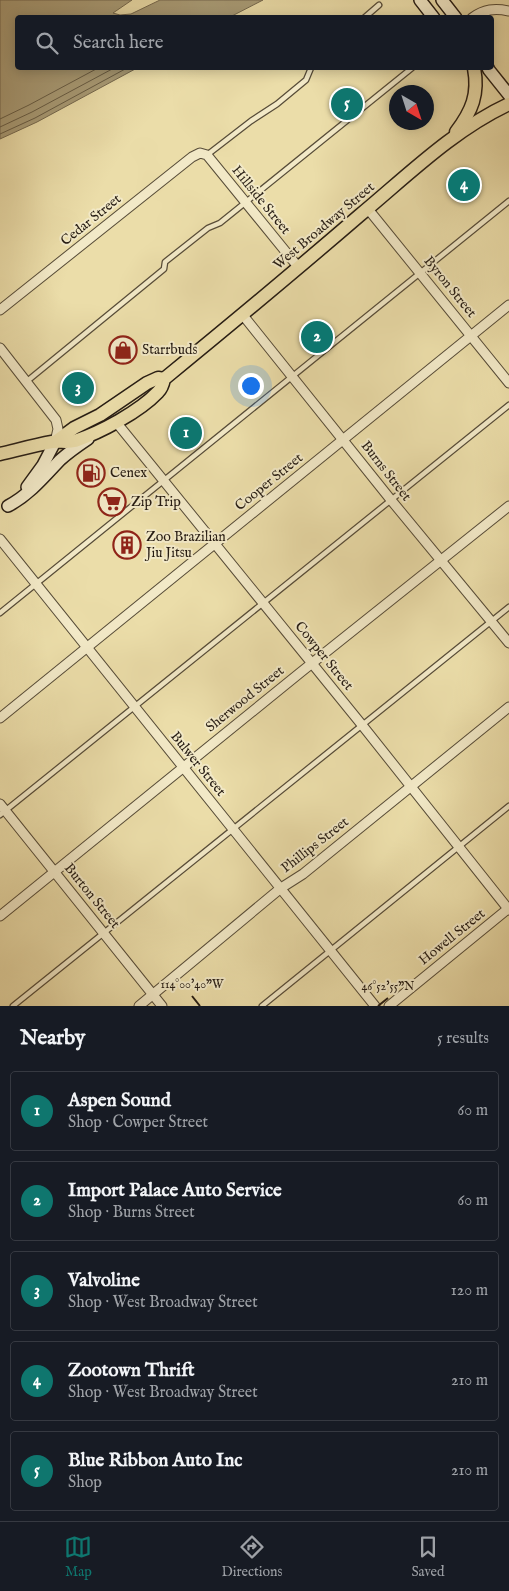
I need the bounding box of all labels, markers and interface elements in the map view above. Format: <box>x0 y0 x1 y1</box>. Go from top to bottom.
search box <box>15 15 494 70</box>
icon: search <box>33 29 61 57</box>
text: Search here <box>73 31 164 55</box>
pin: 5 <box>331 85 363 123</box>
north arrow <box>389 85 434 130</box>
street label: Hillside Street <box>228 162 294 238</box>
pin: 4 <box>448 166 480 204</box>
street label: West Broadway Street <box>270 178 379 274</box>
street label: Cedar Street <box>57 190 125 250</box>
street label: Byron Street <box>420 253 480 322</box>
pin: 2 <box>301 318 333 356</box>
shop icon: Starrbuds <box>108 335 138 365</box>
place label: Starrbuds <box>142 341 197 359</box>
pin: 3 <box>62 369 94 407</box>
your location <box>238 373 264 399</box>
pin: 1 <box>170 414 202 452</box>
street label: Burns Street <box>357 437 415 505</box>
street label: Cooper Street <box>231 449 307 515</box>
fuel station icon: Cenex <box>76 458 106 488</box>
place label: Cenex <box>110 464 147 482</box>
supermarket icon: Zip Trip <box>97 487 127 517</box>
place label: Zip Trip <box>131 493 181 511</box>
place label: Zoo Brazilian Jiu Jitsu <box>144 528 226 562</box>
building icon: Zoo Brazilian Jiu Jitsu <box>112 530 142 560</box>
street label: Cowper Street <box>291 618 357 694</box>
street label: Sherwood Street <box>202 662 288 736</box>
street label: Bulwer Street <box>166 728 230 800</box>
street label: Phillips Street <box>278 813 353 877</box>
street label: Burton Street <box>60 860 124 933</box>
street label: Howell Street <box>415 905 489 969</box>
text: 114°00'40"W <box>161 977 224 992</box>
text: 46°52'55"N <box>361 979 415 994</box>
text: Nearby <box>20 1025 85 1052</box>
text: 5 results <box>437 1029 489 1049</box>
text: Aspen Sound <box>68 1089 171 1113</box>
text: 1 <box>34 1101 40 1121</box>
text: 60 m <box>458 1101 488 1121</box>
text: Shop · Cowper Street <box>68 1113 208 1133</box>
text: Import Palace Auto Service <box>68 1179 282 1203</box>
text: 2 <box>33 1191 41 1211</box>
text: 60 m <box>458 1191 488 1211</box>
text: Shop · Burns Street <box>68 1203 195 1223</box>
text: Valvoline <box>68 1269 140 1293</box>
text: 3 <box>34 1281 40 1301</box>
text: 120 m <box>451 1281 488 1301</box>
text: Shop · West Broadway Street <box>68 1293 258 1313</box>
text: Zootown Thrift <box>68 1359 195 1383</box>
text: 4 <box>33 1371 41 1391</box>
text: 210 m <box>451 1371 488 1391</box>
text: Shop · West Broadway Street <box>68 1383 258 1403</box>
text: Blue Ribbon Auto Inc <box>68 1449 243 1473</box>
text: 5 <box>34 1461 40 1481</box>
text: 210 m <box>451 1461 488 1481</box>
text: Shop <box>68 1473 102 1493</box>
tab: Map <box>64 1533 92 1581</box>
tab: Directions <box>221 1533 282 1581</box>
tab: Saved <box>411 1533 444 1581</box>

